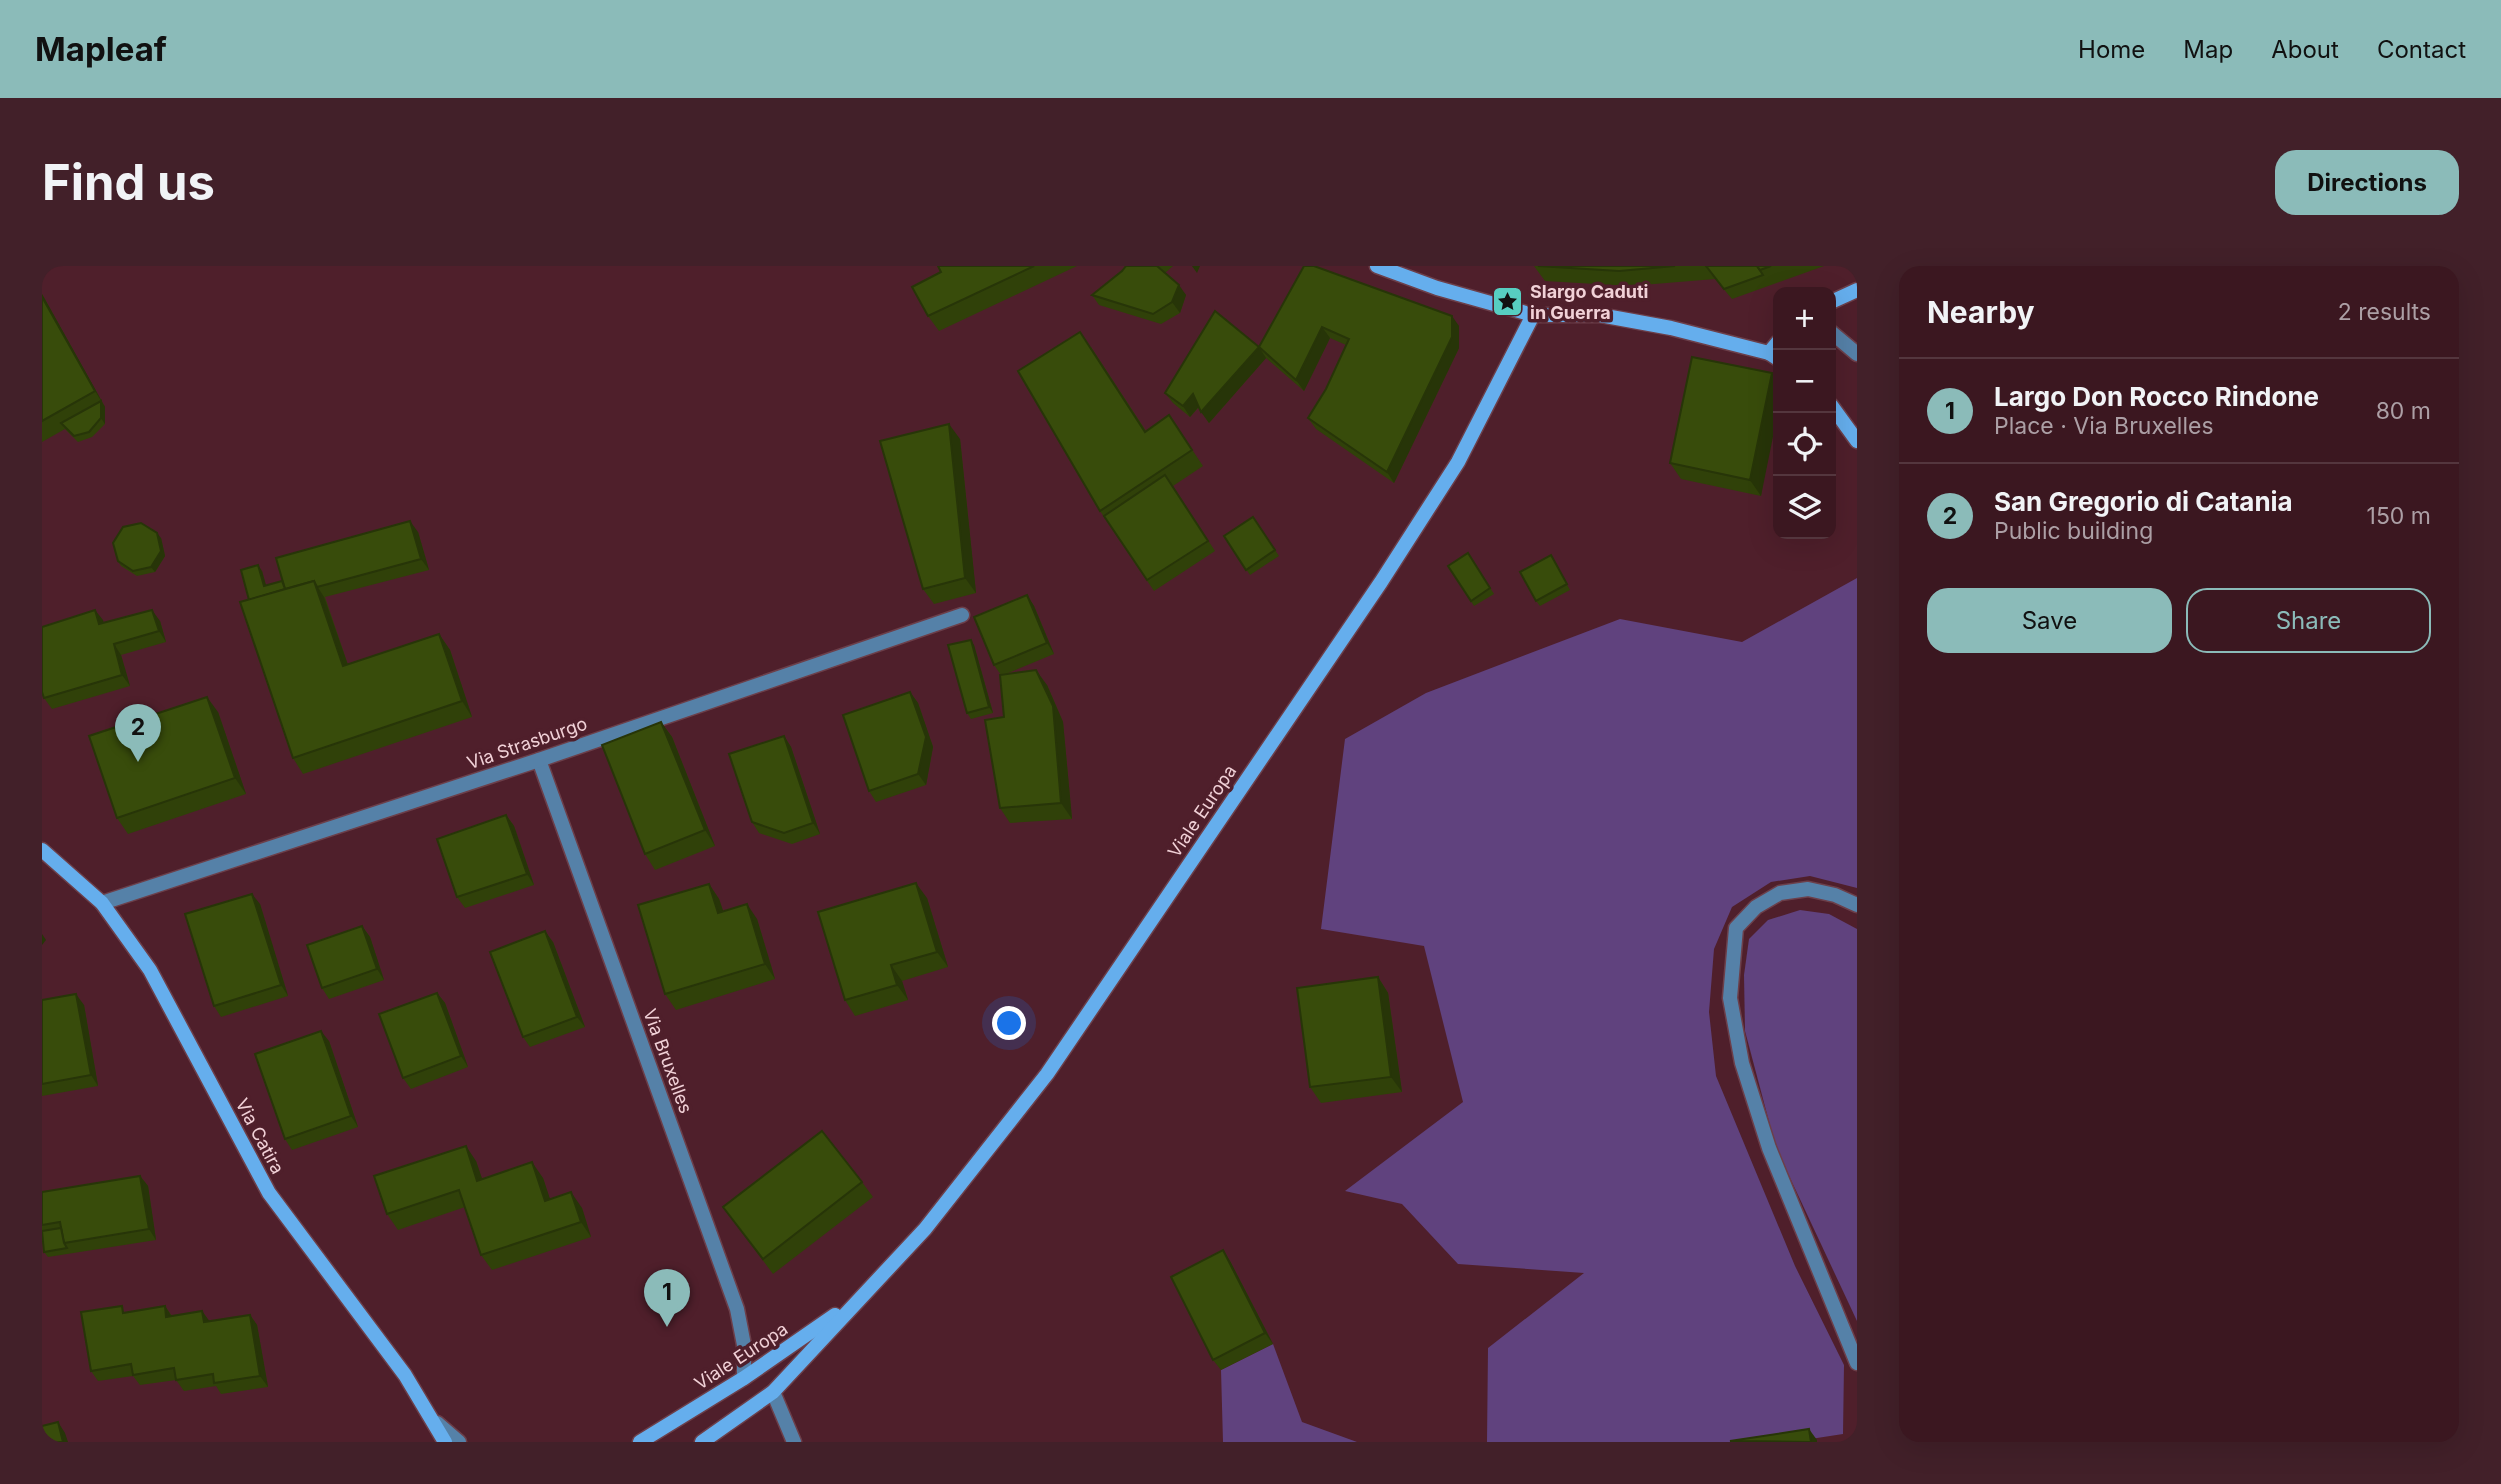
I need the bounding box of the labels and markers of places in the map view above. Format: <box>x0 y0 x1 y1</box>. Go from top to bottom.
place label: Slargo Caduti in Guerra <box>1530 281 1648 323</box>
place icon: Slargo Caduti in Guerra <box>1490 284 1524 318</box>
pin: 2 <box>115 704 161 762</box>
pin: 1 <box>644 1269 690 1327</box>

